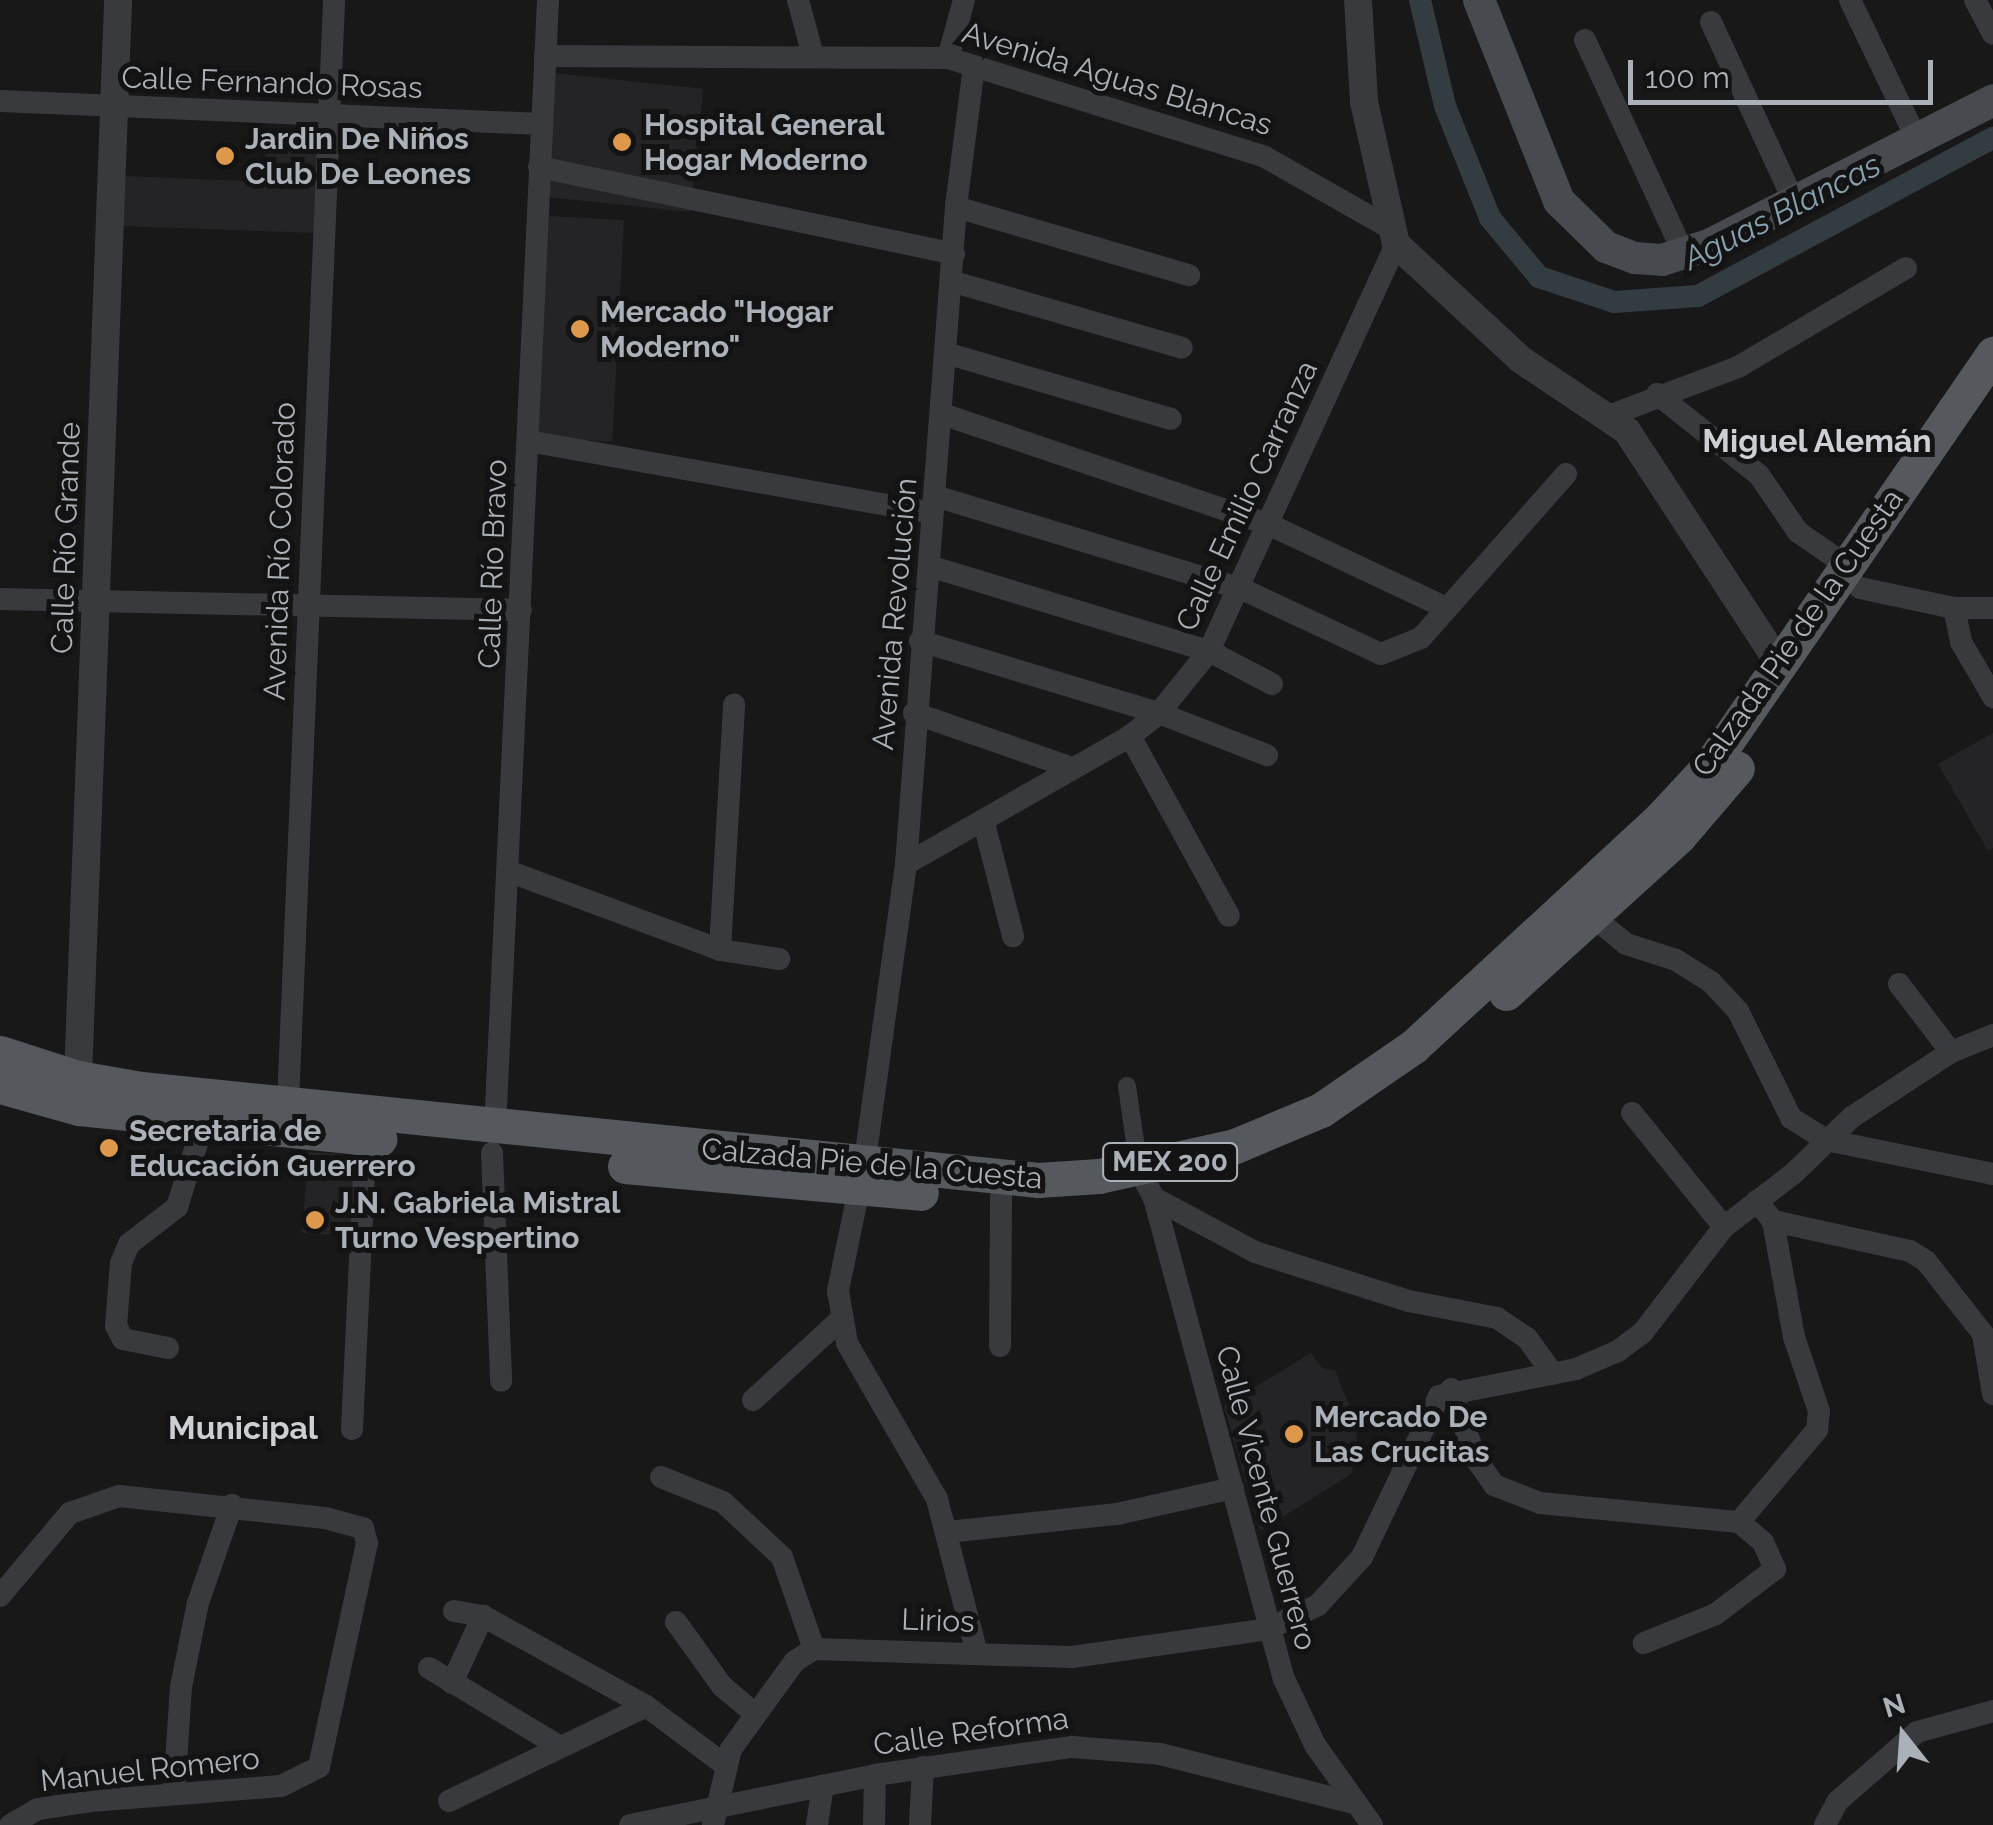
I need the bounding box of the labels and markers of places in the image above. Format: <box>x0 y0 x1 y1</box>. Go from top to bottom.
place label: Hospital General Hogar Moderno <box>644 107 885 178</box>
place label: Jardin De Niños Club De Leones <box>245 121 471 192</box>
marker: Hospital General Hogar Moderno <box>609 129 635 155</box>
marker: Jardin De Niños Club De Leones <box>214 145 236 167</box>
place label: Mercado "Hogar Moderno" <box>600 294 834 364</box>
marker: Mercado "Hogar Moderno" <box>569 318 591 340</box>
place label: Secretaria de Educación Guerrero <box>129 1113 416 1184</box>
marker: Secretaria de Educación Guerrero <box>98 1137 120 1159</box>
place label: J.N. Gabriela Mistral Turno Vespertino <box>335 1185 620 1256</box>
marker: J.N. Gabriela Mistral Turno Vespertino <box>304 1209 326 1231</box>
place label: Mercado De Las Crucitas <box>1314 1399 1490 1470</box>
marker: Mercado De Las Crucitas <box>1283 1423 1305 1445</box>

